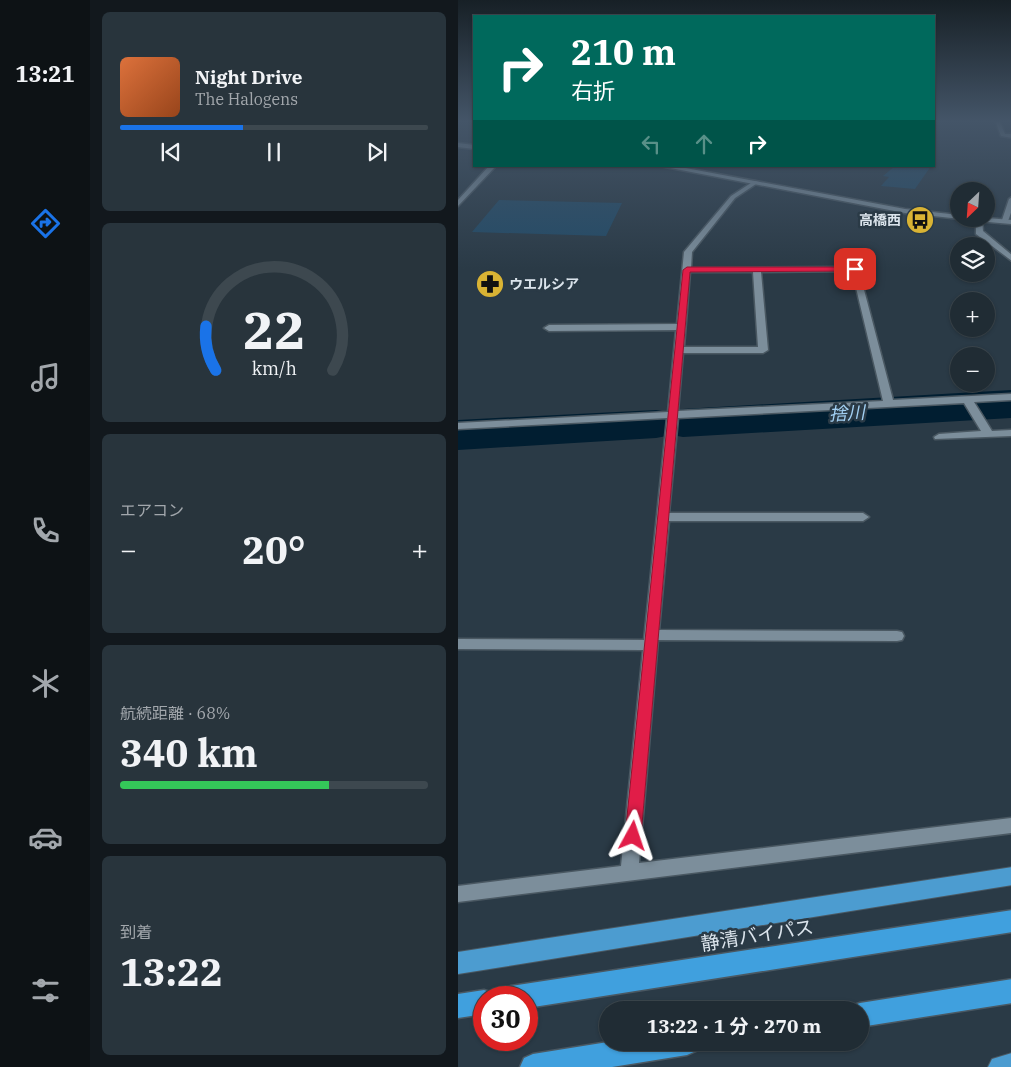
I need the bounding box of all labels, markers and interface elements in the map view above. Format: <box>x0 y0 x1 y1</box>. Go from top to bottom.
text: 210 m <box>571 29 676 75</box>
icon: right <box>488 35 553 100</box>
text: 13:21 <box>15 59 75 88</box>
text: Night Drive <box>195 65 303 89</box>
text: 右折 <box>571 76 615 105</box>
text: The Halogens <box>195 89 298 109</box>
icon: left <box>637 130 665 158</box>
icon: ahead <box>690 130 718 158</box>
icon: right <box>743 130 771 158</box>
icon: previous <box>157 138 185 166</box>
icon: pause <box>260 138 288 166</box>
icon: next <box>363 138 391 166</box>
north arrow <box>950 182 996 228</box>
map controls <box>950 182 995 392</box>
bus stop icon: 高橋西 <box>905 205 935 235</box>
icon: directions <box>28 206 63 241</box>
place label: 高橋西 <box>859 211 901 229</box>
button: layers <box>950 237 995 282</box>
pin <box>834 248 876 290</box>
icon: arrive <box>841 255 869 283</box>
pharmacy icon: ウエルシア <box>475 269 505 299</box>
place label: ウエルシア <box>509 275 579 293</box>
button: + <box>950 292 995 337</box>
text: 22 <box>243 296 305 363</box>
button: − <box>950 347 995 392</box>
text: km/h <box>251 357 297 380</box>
icon: music <box>28 360 63 395</box>
water label: 捨川 <box>828 400 868 425</box>
text: エアコン <box>120 500 184 520</box>
icon: phone <box>28 513 63 548</box>
text: 20° <box>242 525 306 574</box>
text: − <box>120 531 137 568</box>
text: + <box>411 531 428 568</box>
icon: climate <box>28 666 63 701</box>
text: 航続距離 · 68% <box>120 703 230 723</box>
text: 340 km <box>120 728 258 777</box>
position arrow <box>606 809 658 861</box>
icon: car <box>28 820 63 855</box>
street label: 静清バイパス <box>699 914 815 956</box>
text: 到着 <box>120 922 152 942</box>
text: 13:22 <box>120 947 223 996</box>
icon: filters <box>28 973 63 1008</box>
speed limit sign: 30 <box>473 986 538 1051</box>
text: 13:22 · 1 分 · 270 m <box>647 1014 821 1038</box>

